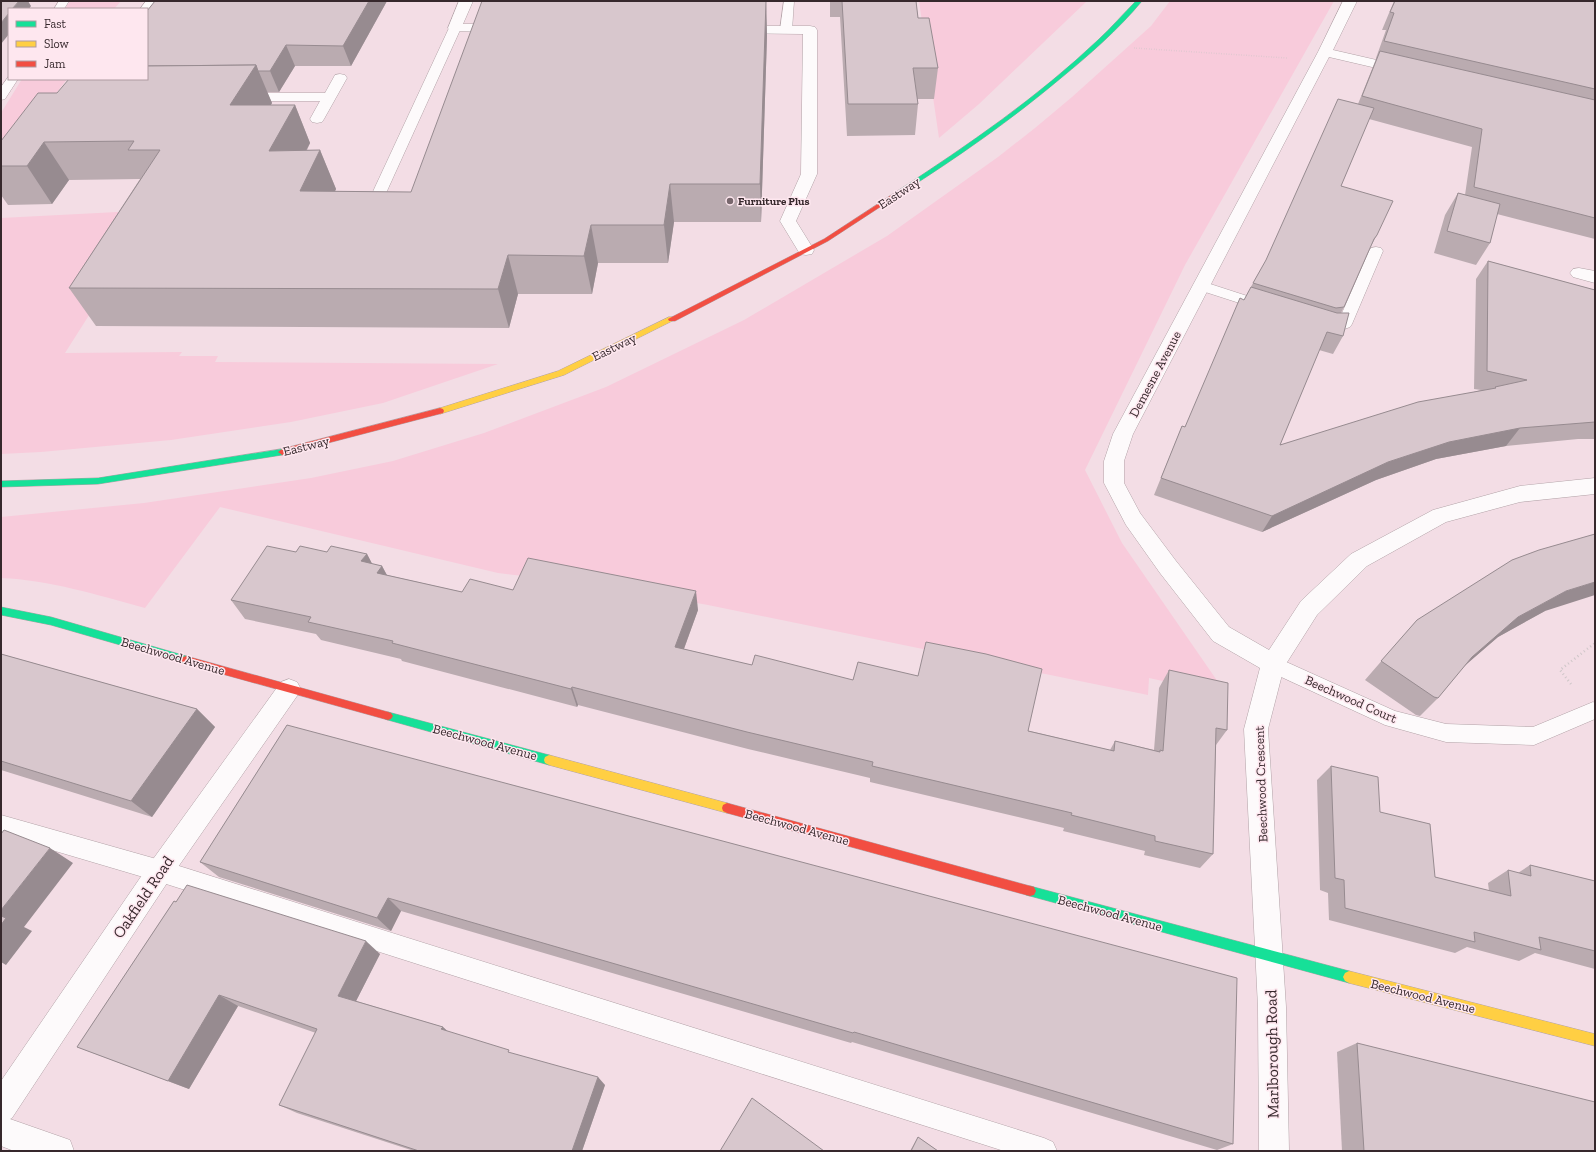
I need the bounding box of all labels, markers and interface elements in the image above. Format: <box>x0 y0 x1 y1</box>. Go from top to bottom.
legend <box>8 8 148 80</box>
text: Fast <box>44 17 67 31</box>
text: Slow <box>44 37 70 51</box>
text: Jam <box>44 57 66 71</box>
street label: Eastway <box>875 174 923 212</box>
place label: Furniture Plus <box>738 195 810 208</box>
marker: Furniture Plus <box>725 196 735 206</box>
street label: Demesne Avenue <box>1126 328 1184 420</box>
street label: Eastway <box>590 330 639 364</box>
street label: Eastway <box>281 433 331 459</box>
street label: Beechwood Avenue <box>119 634 227 678</box>
street label: Beechwood Court <box>1303 672 1399 726</box>
street label: Beechwood Avenue <box>431 721 539 763</box>
street label: Beechwood Crescent <box>1251 725 1271 842</box>
street label: Beechwood Avenue <box>743 806 851 848</box>
street label: Oakfield Road <box>108 852 178 942</box>
street label: Beechwood Avenue <box>1056 892 1164 934</box>
street label: Beechwood Avenue <box>1369 976 1477 1016</box>
street label: Marlborough Road <box>1261 989 1283 1119</box>

